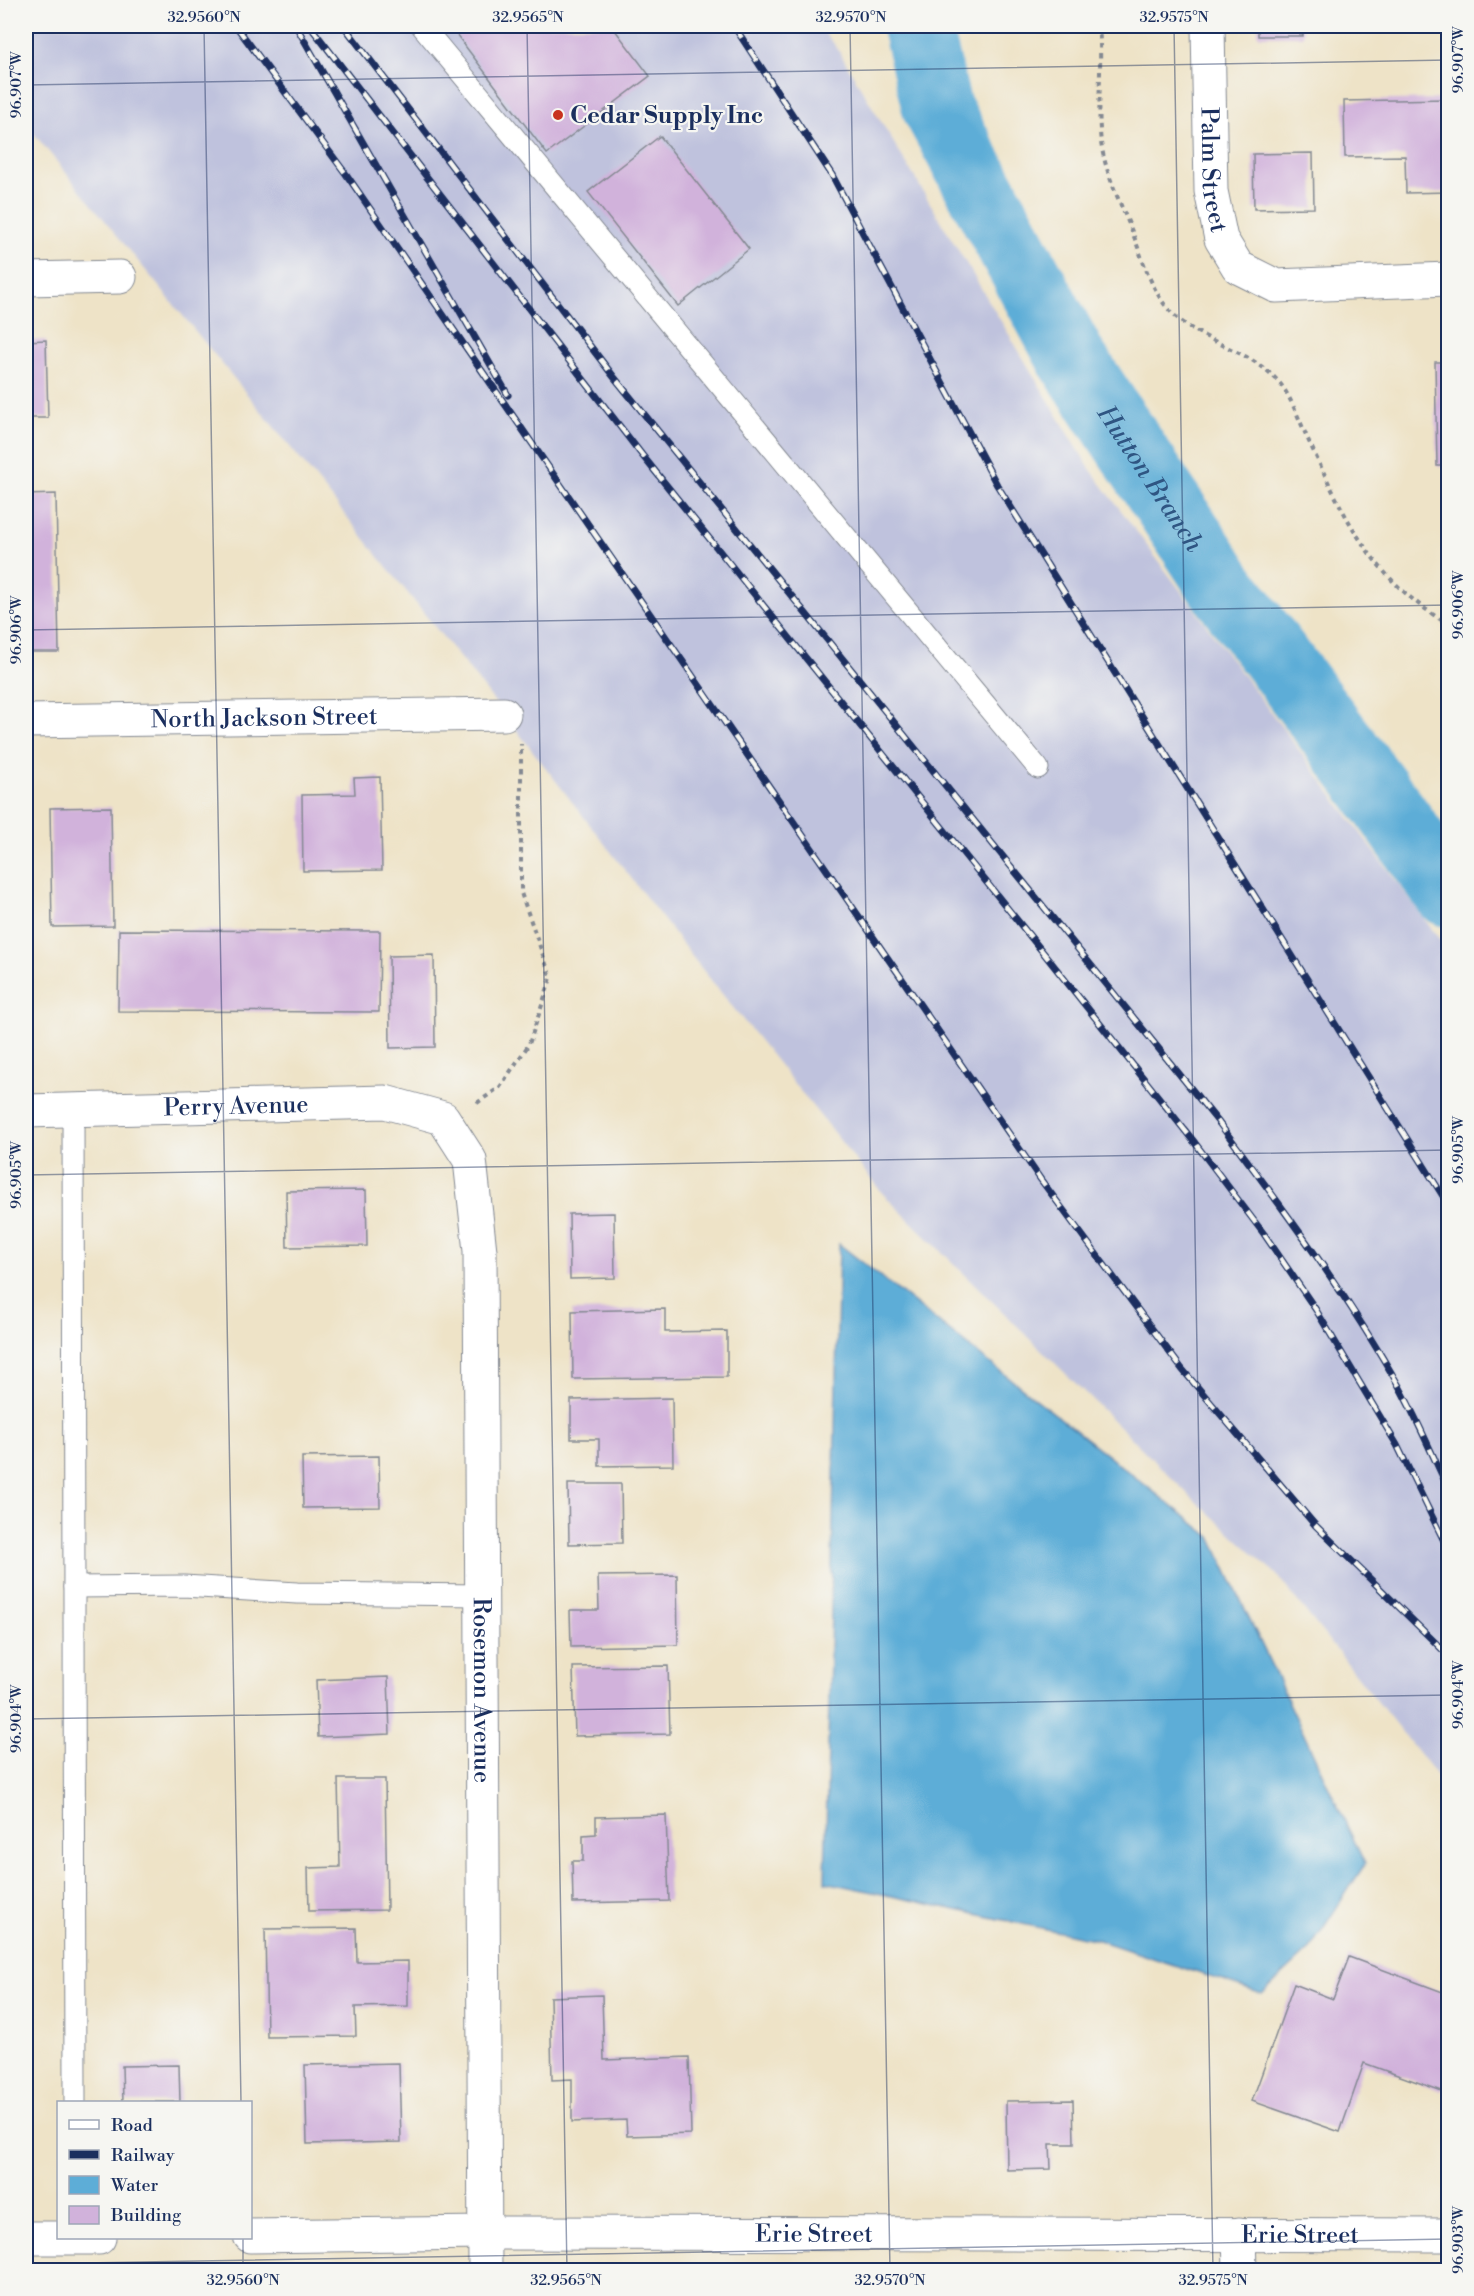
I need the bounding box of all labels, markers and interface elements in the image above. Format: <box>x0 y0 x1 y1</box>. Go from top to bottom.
text: 32.9560°N <box>167 8 241 27</box>
text: 32.9565°N <box>492 8 564 27</box>
text: 32.9570°N <box>816 8 886 27</box>
text: 32.9575°N <box>1139 8 1209 27</box>
text: 96.907°W <box>1449 26 1468 94</box>
text: 96.907°W <box>7 51 26 119</box>
place label: Cedar Supply Inc <box>570 101 763 131</box>
street label: Palm Street <box>1193 107 1233 236</box>
marker: Cedar Supply Inc <box>551 108 565 122</box>
water label: Hutton Branch <box>1089 398 1210 558</box>
text: 96.906°W <box>1449 570 1468 639</box>
text: 96.906°W <box>7 595 26 664</box>
street label: North Jackson Street <box>150 702 378 735</box>
street label: Perry Avenue <box>163 1090 309 1124</box>
text: 96.905°W <box>1449 1116 1468 1184</box>
text: 96.905°W <box>7 1141 26 1209</box>
street label: Rosemon Avenue <box>466 1597 497 1783</box>
text: 96.904°W <box>1449 1660 1468 1729</box>
text: 96.904°W <box>7 1684 26 1753</box>
legend <box>57 2101 252 2239</box>
text: Road <box>111 2114 154 2137</box>
text: Railway <box>111 2144 175 2167</box>
text: Water <box>110 2174 159 2197</box>
text: Building <box>110 2204 182 2227</box>
text: 96.903°W <box>1449 2206 1468 2274</box>
street label: Erie Street <box>755 2220 873 2250</box>
street label: Erie Street <box>1241 2221 1359 2251</box>
text: 32.9560°N <box>206 2271 280 2290</box>
text: 32.9565°N <box>530 2271 602 2290</box>
text: 32.9570°N <box>855 2271 925 2290</box>
text: 32.9575°N <box>1178 2271 1248 2290</box>

